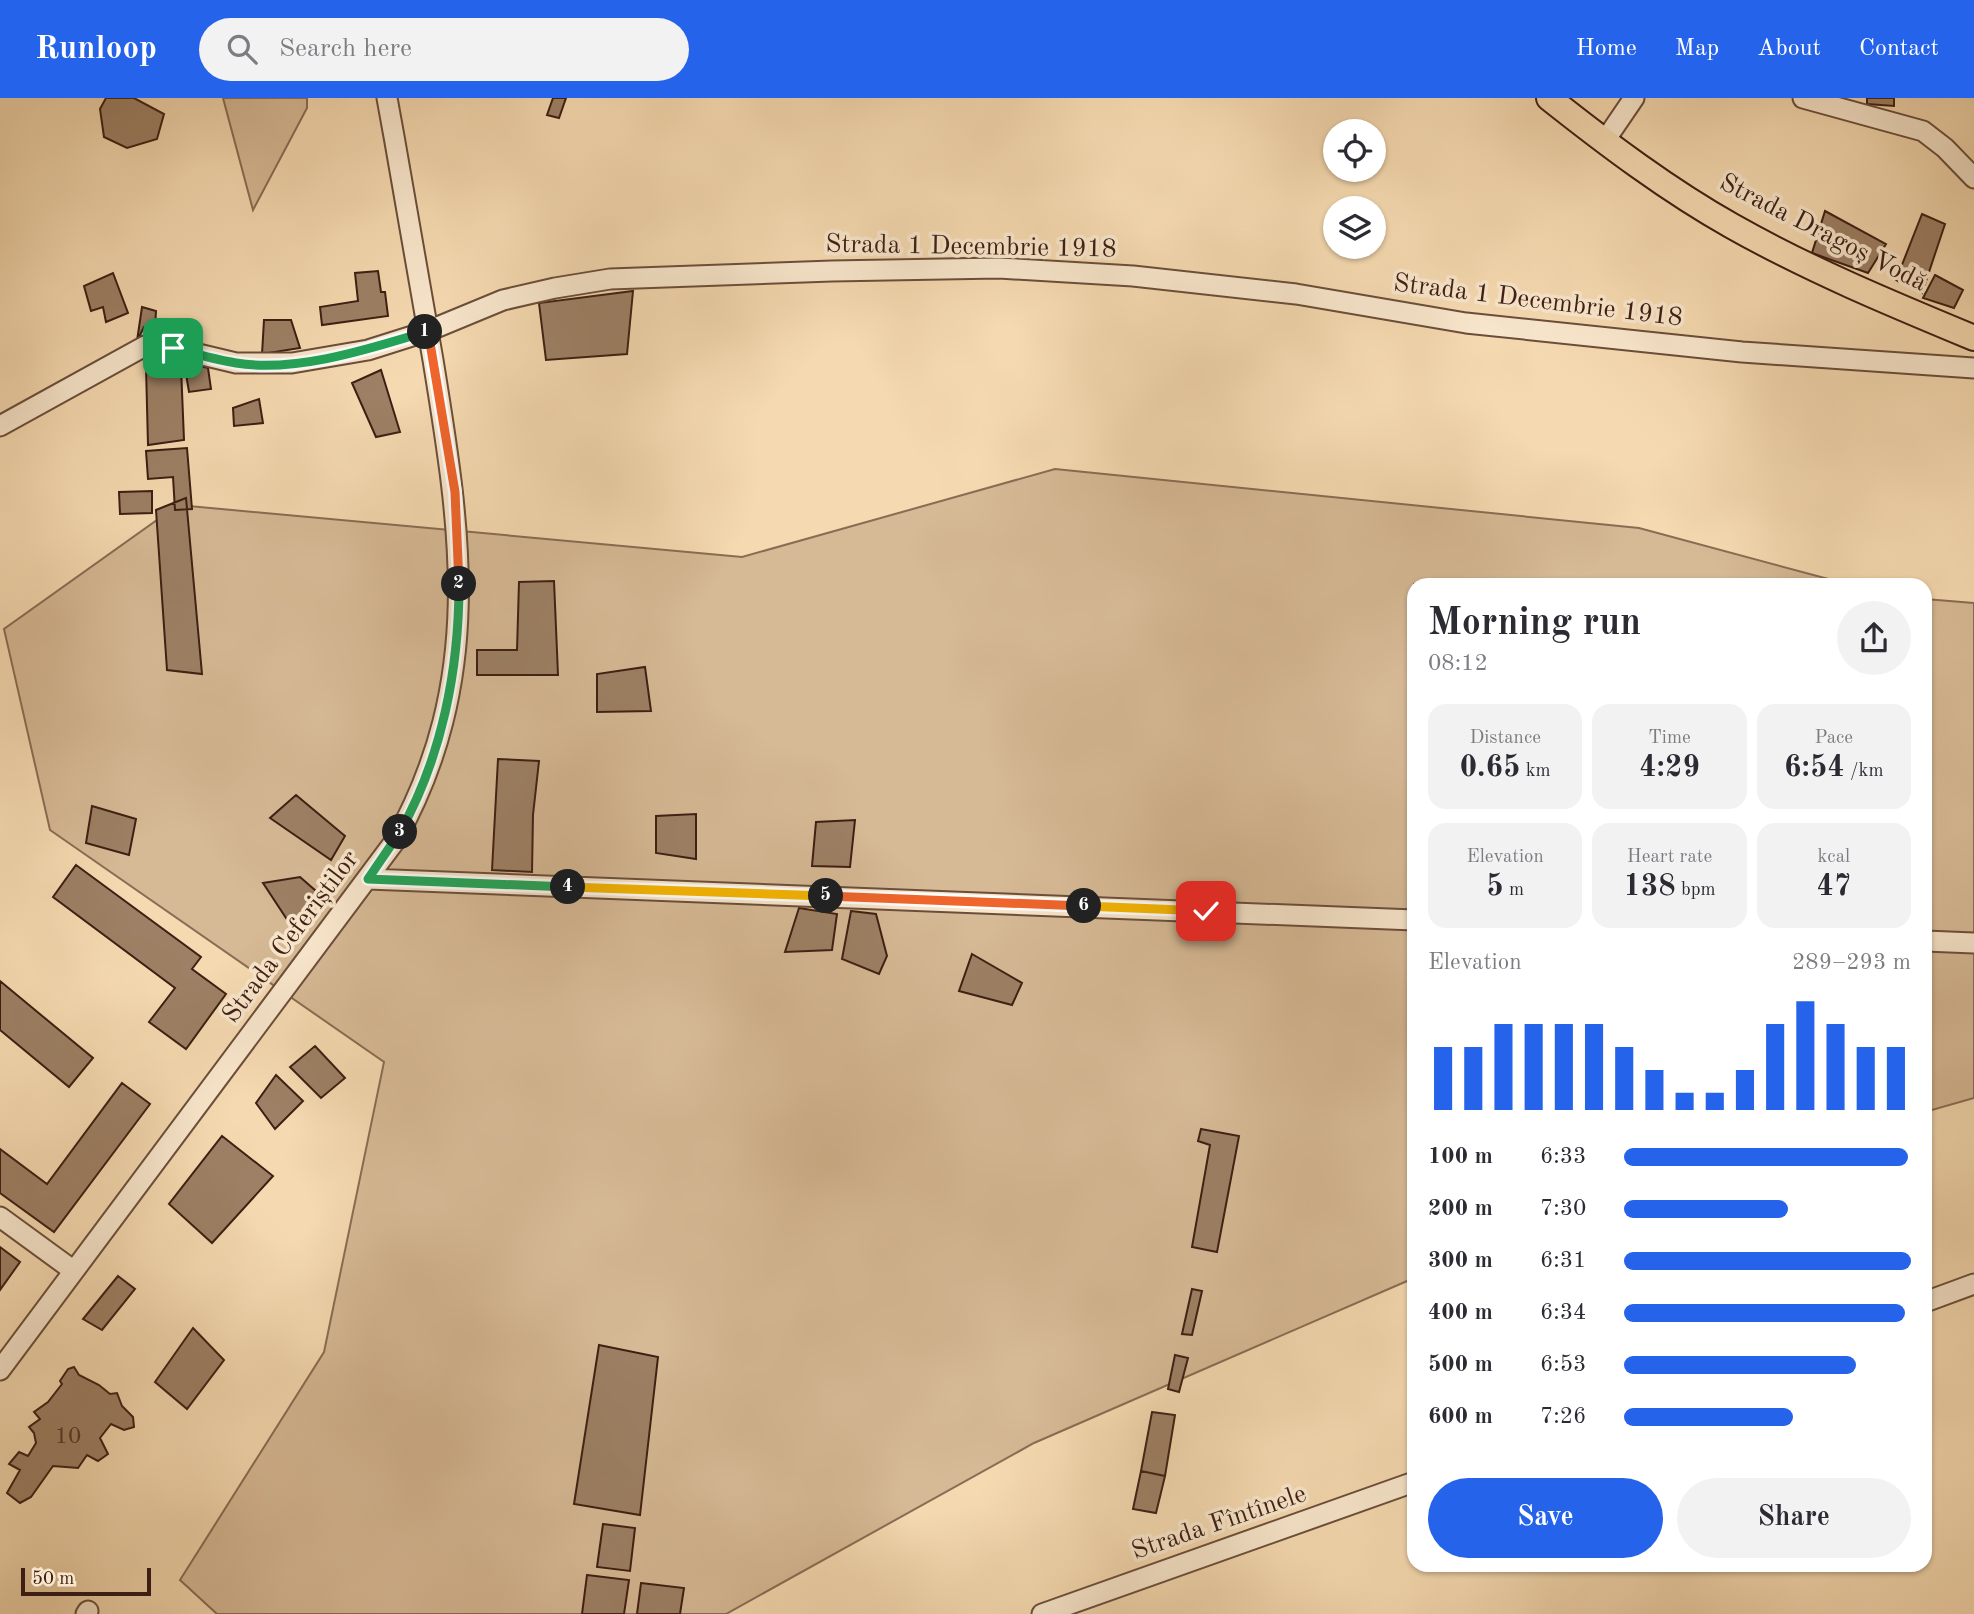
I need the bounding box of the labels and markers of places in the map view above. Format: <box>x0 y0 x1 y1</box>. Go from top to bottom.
pin: 1 <box>408 314 442 350</box>
pin <box>143 318 203 378</box>
pin: 2 <box>442 566 476 602</box>
pin: 3 <box>382 814 418 850</box>
pin: 4 <box>550 870 586 904</box>
pin: 5 <box>808 878 844 914</box>
pin <box>1176 881 1236 941</box>
pin: 6 <box>1066 888 1102 924</box>

